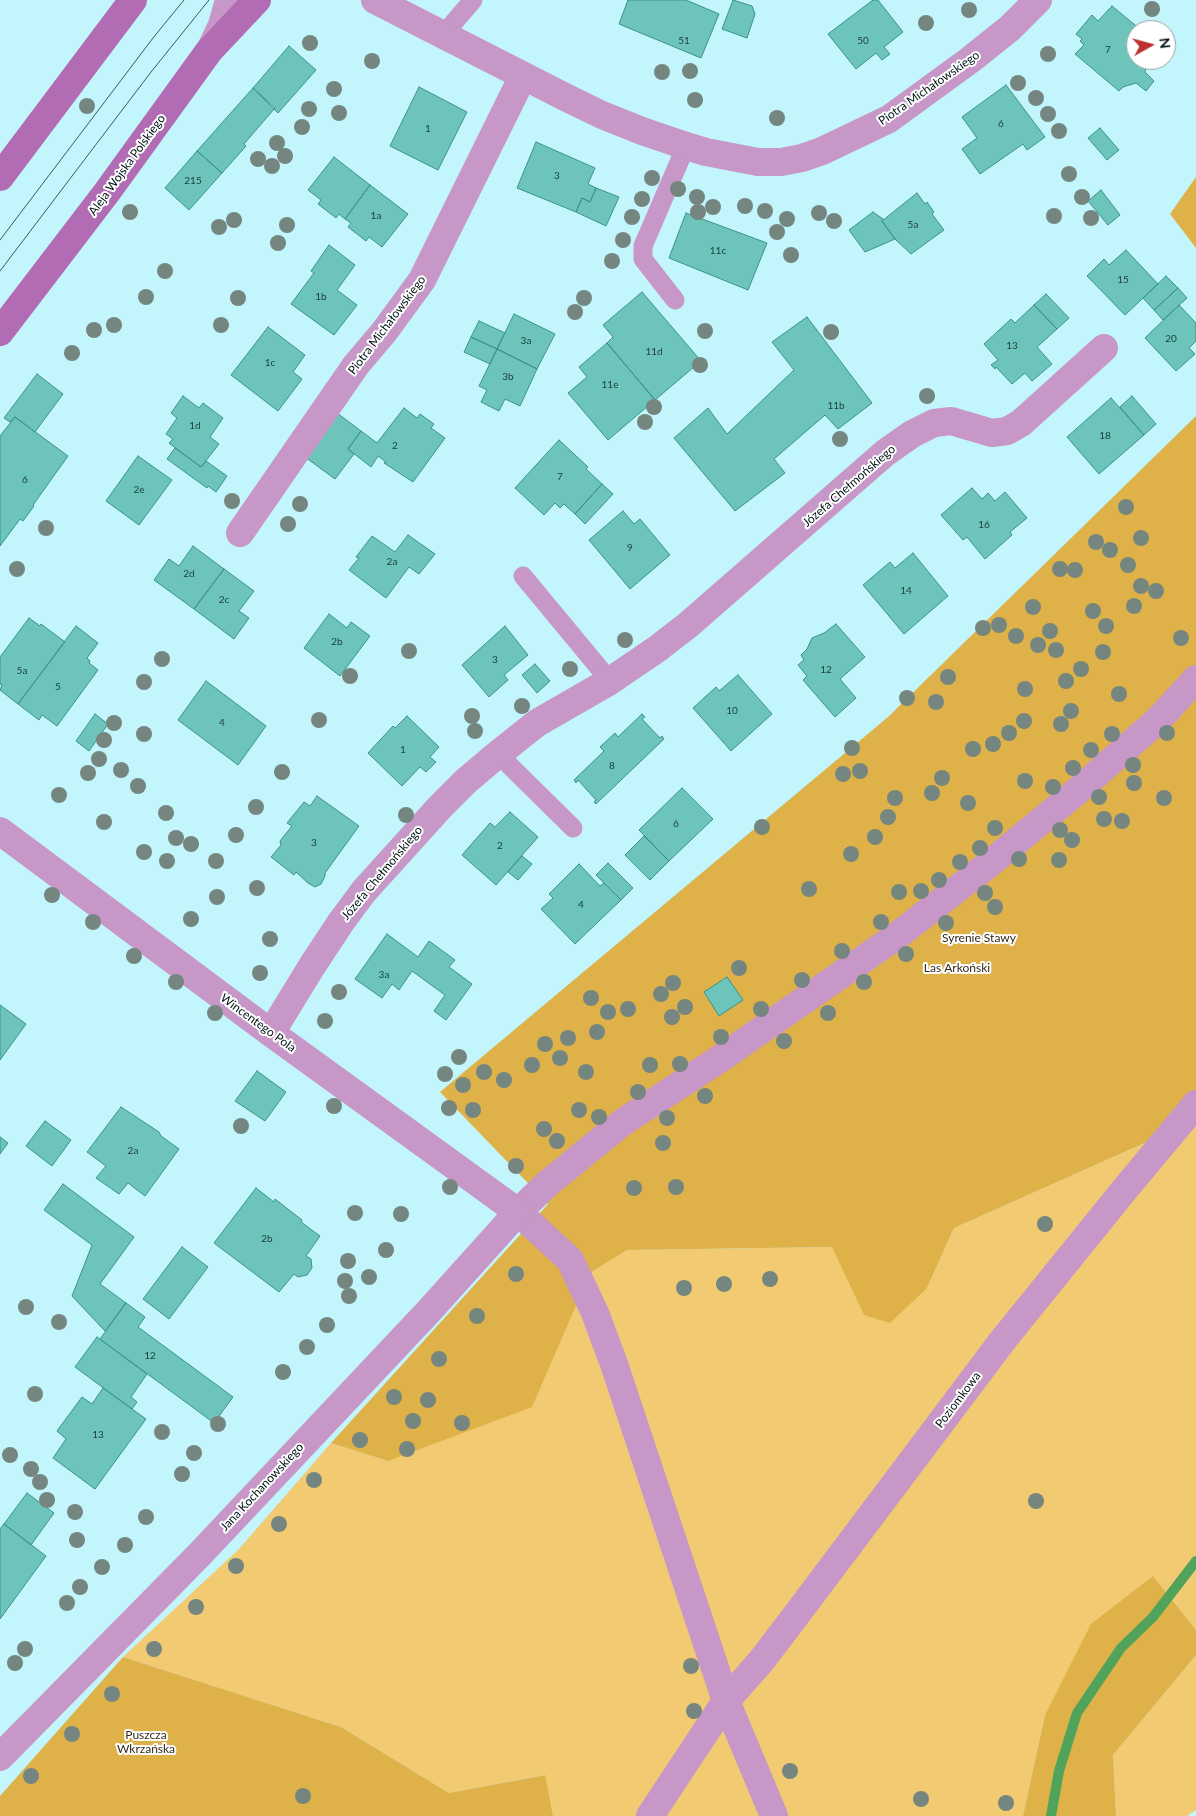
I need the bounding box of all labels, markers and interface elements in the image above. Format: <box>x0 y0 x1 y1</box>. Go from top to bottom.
north arrow <box>1126 20 1176 70</box>
house number: 51 <box>678 35 690 47</box>
house number: 50 <box>857 35 869 47</box>
text: N <box>1156 37 1174 50</box>
house number: 7 <box>1105 44 1111 56</box>
street label: Piotra Michałowskiego <box>876 48 982 128</box>
street label: Aleja Wojska Polskiego <box>86 112 168 218</box>
house number: 6 <box>998 118 1004 130</box>
house number: 1 <box>425 123 431 135</box>
house number: 3 <box>554 170 560 182</box>
house number: 215 <box>184 175 202 187</box>
house number: 1a <box>371 210 381 222</box>
house number: 5a <box>908 219 918 231</box>
house number: 11c <box>710 245 726 257</box>
street label: Piotra Michałowskiego <box>345 273 429 377</box>
house number: 15 <box>1117 274 1129 286</box>
house number: 1b <box>315 291 327 303</box>
house number: 20 <box>1165 333 1177 345</box>
house number: 3a <box>521 335 531 347</box>
house number: 13 <box>1006 340 1018 352</box>
house number: 11d <box>645 346 663 358</box>
house number: 1c <box>265 357 275 369</box>
house number: 3b <box>502 371 514 383</box>
house number: 11e <box>602 379 618 391</box>
house number: 11b <box>827 400 845 412</box>
house number: 1d <box>189 420 201 432</box>
house number: 18 <box>1099 430 1111 442</box>
house number: 2 <box>392 440 398 452</box>
street label: Józefa Chełmońskiego <box>800 442 898 530</box>
house number: 7 <box>557 471 563 483</box>
house number: 6 <box>22 474 28 486</box>
house number: 2e <box>133 484 145 496</box>
house number: 16 <box>978 519 990 531</box>
house number: 9 <box>627 542 633 554</box>
house number: 2a <box>387 556 397 568</box>
house number: 2d <box>183 568 195 580</box>
house number: 14 <box>900 585 912 597</box>
house number: 2c <box>219 594 229 606</box>
house number: 2b <box>331 636 343 648</box>
house number: 3 <box>492 654 498 666</box>
house number: 12 <box>820 664 832 676</box>
house number: 5a <box>17 665 27 677</box>
house number: 5 <box>55 681 61 693</box>
house number: 10 <box>726 705 738 717</box>
house number: 4 <box>219 717 225 729</box>
house number: 1 <box>400 744 406 756</box>
house number: 8 <box>609 760 615 772</box>
house number: 6 <box>673 818 679 830</box>
street label: Józefa Chełmońskiego <box>339 823 425 923</box>
house number: 3 <box>311 837 317 849</box>
house number: 2 <box>497 840 503 852</box>
house number: 4 <box>578 899 584 911</box>
park label: Syrenie Stawy <box>942 931 1016 945</box>
park label: Las Arkoński <box>924 961 990 975</box>
house number: 3a <box>379 969 389 981</box>
street label: Wincentego Pola <box>218 991 298 1055</box>
house number: 2a <box>128 1145 138 1157</box>
house number: 2b <box>261 1233 273 1245</box>
house number: 12 <box>144 1350 156 1362</box>
street label: Poziomkowa <box>932 1369 984 1431</box>
house number: 13 <box>92 1429 104 1441</box>
street label: Jana Kochanowskiego <box>217 1440 307 1534</box>
park label: Puszcza Wkrzańska <box>117 1728 175 1756</box>

